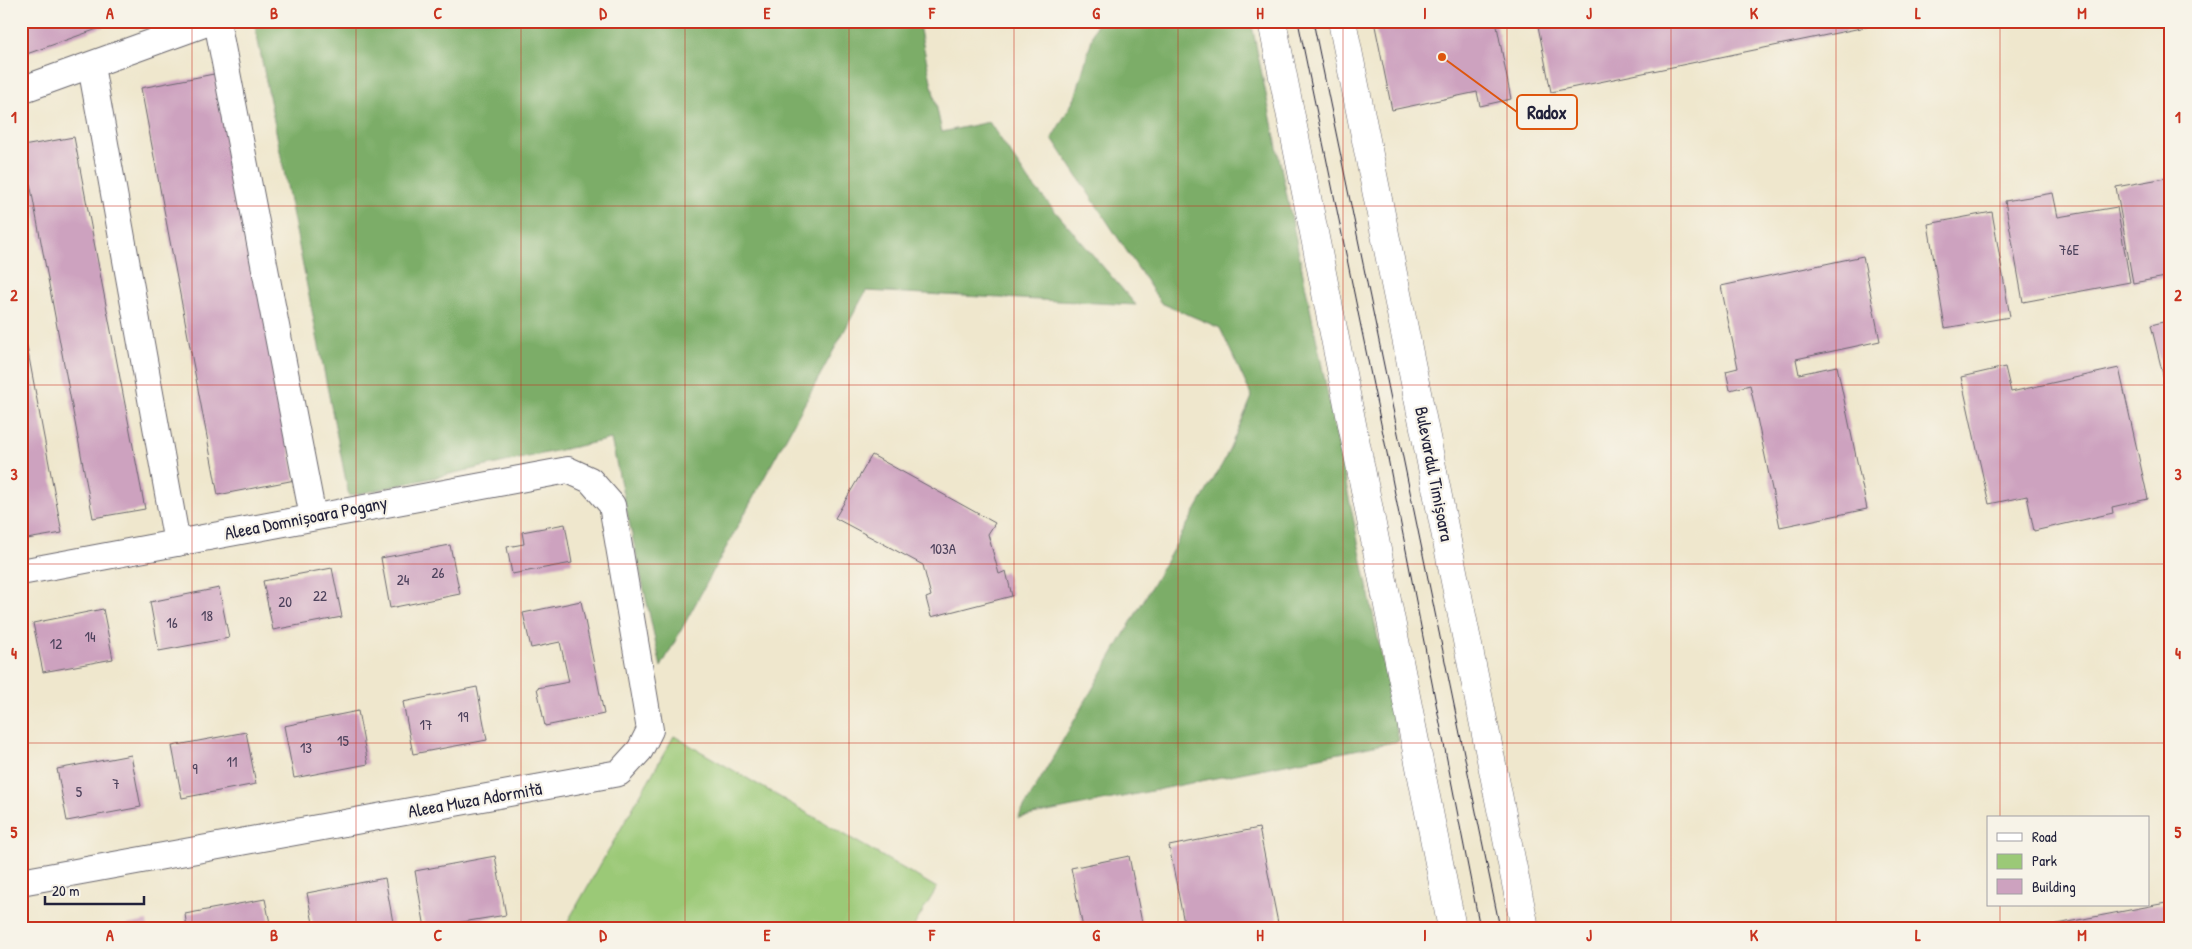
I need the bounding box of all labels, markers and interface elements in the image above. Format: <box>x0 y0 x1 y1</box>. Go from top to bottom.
text: A <box>106 2 114 24</box>
text: B <box>270 2 278 24</box>
text: C <box>434 2 443 24</box>
text: D <box>599 2 607 24</box>
text: E <box>763 2 771 24</box>
text: F <box>928 2 936 24</box>
text: G <box>1092 2 1100 24</box>
text: H <box>1256 2 1264 24</box>
text: I <box>1423 2 1427 24</box>
text: J <box>1586 2 1592 24</box>
text: K <box>1750 2 1759 24</box>
text: L <box>1915 2 1921 24</box>
text: M <box>2077 2 2087 24</box>
callout: Radox <box>1517 95 1577 129</box>
text: Radox <box>1527 99 1567 125</box>
text: 1 <box>11 106 17 128</box>
text: 1 <box>2175 106 2181 128</box>
house number: 76E <box>2059 239 2079 260</box>
text: 2 <box>10 284 18 306</box>
text: 2 <box>2174 284 2182 306</box>
street label: Bulevardul Timișoara <box>1409 404 1460 543</box>
text: 3 <box>10 463 18 485</box>
text: 3 <box>2174 463 2182 485</box>
street label: Aleea Domnișoara Pogany <box>222 489 390 546</box>
house number: 103A <box>930 538 957 559</box>
house number: 26 <box>431 562 445 583</box>
house number: 24 <box>397 569 410 590</box>
house number: 22 <box>313 585 327 606</box>
house number: 20 <box>278 591 292 612</box>
house number: 18 <box>201 605 213 626</box>
house number: 16 <box>166 612 178 633</box>
house number: 14 <box>84 626 96 647</box>
house number: 12 <box>50 633 62 654</box>
text: 4 <box>11 642 17 664</box>
text: 4 <box>2175 642 2181 664</box>
house number: 19 <box>458 706 469 727</box>
house number: 17 <box>420 714 432 735</box>
house number: 15 <box>337 730 350 751</box>
house number: 13 <box>300 737 312 758</box>
house number: 11 <box>227 751 237 772</box>
house number: 9 <box>192 758 198 779</box>
house number: 7 <box>112 773 120 794</box>
street label: Aleea Muza Adormită <box>406 775 544 824</box>
house number: 5 <box>76 781 83 802</box>
legend <box>1987 816 2150 906</box>
text: 5 <box>11 821 18 843</box>
text: 5 <box>2175 821 2182 843</box>
text: Road <box>2032 826 2057 847</box>
text: Park <box>2032 850 2057 871</box>
scale bar <box>45 874 144 906</box>
text: Building <box>2032 876 2076 897</box>
text: 20 m <box>52 880 79 901</box>
text: A <box>106 924 114 946</box>
text: B <box>270 924 278 946</box>
text: C <box>434 924 443 946</box>
text: D <box>599 924 607 946</box>
text: E <box>763 924 771 946</box>
text: F <box>928 924 936 946</box>
text: G <box>1092 924 1100 946</box>
text: H <box>1256 924 1264 946</box>
text: I <box>1423 924 1427 946</box>
text: J <box>1586 924 1592 946</box>
text: K <box>1750 924 1759 946</box>
text: L <box>1915 924 1921 946</box>
text: M <box>2077 924 2087 946</box>

